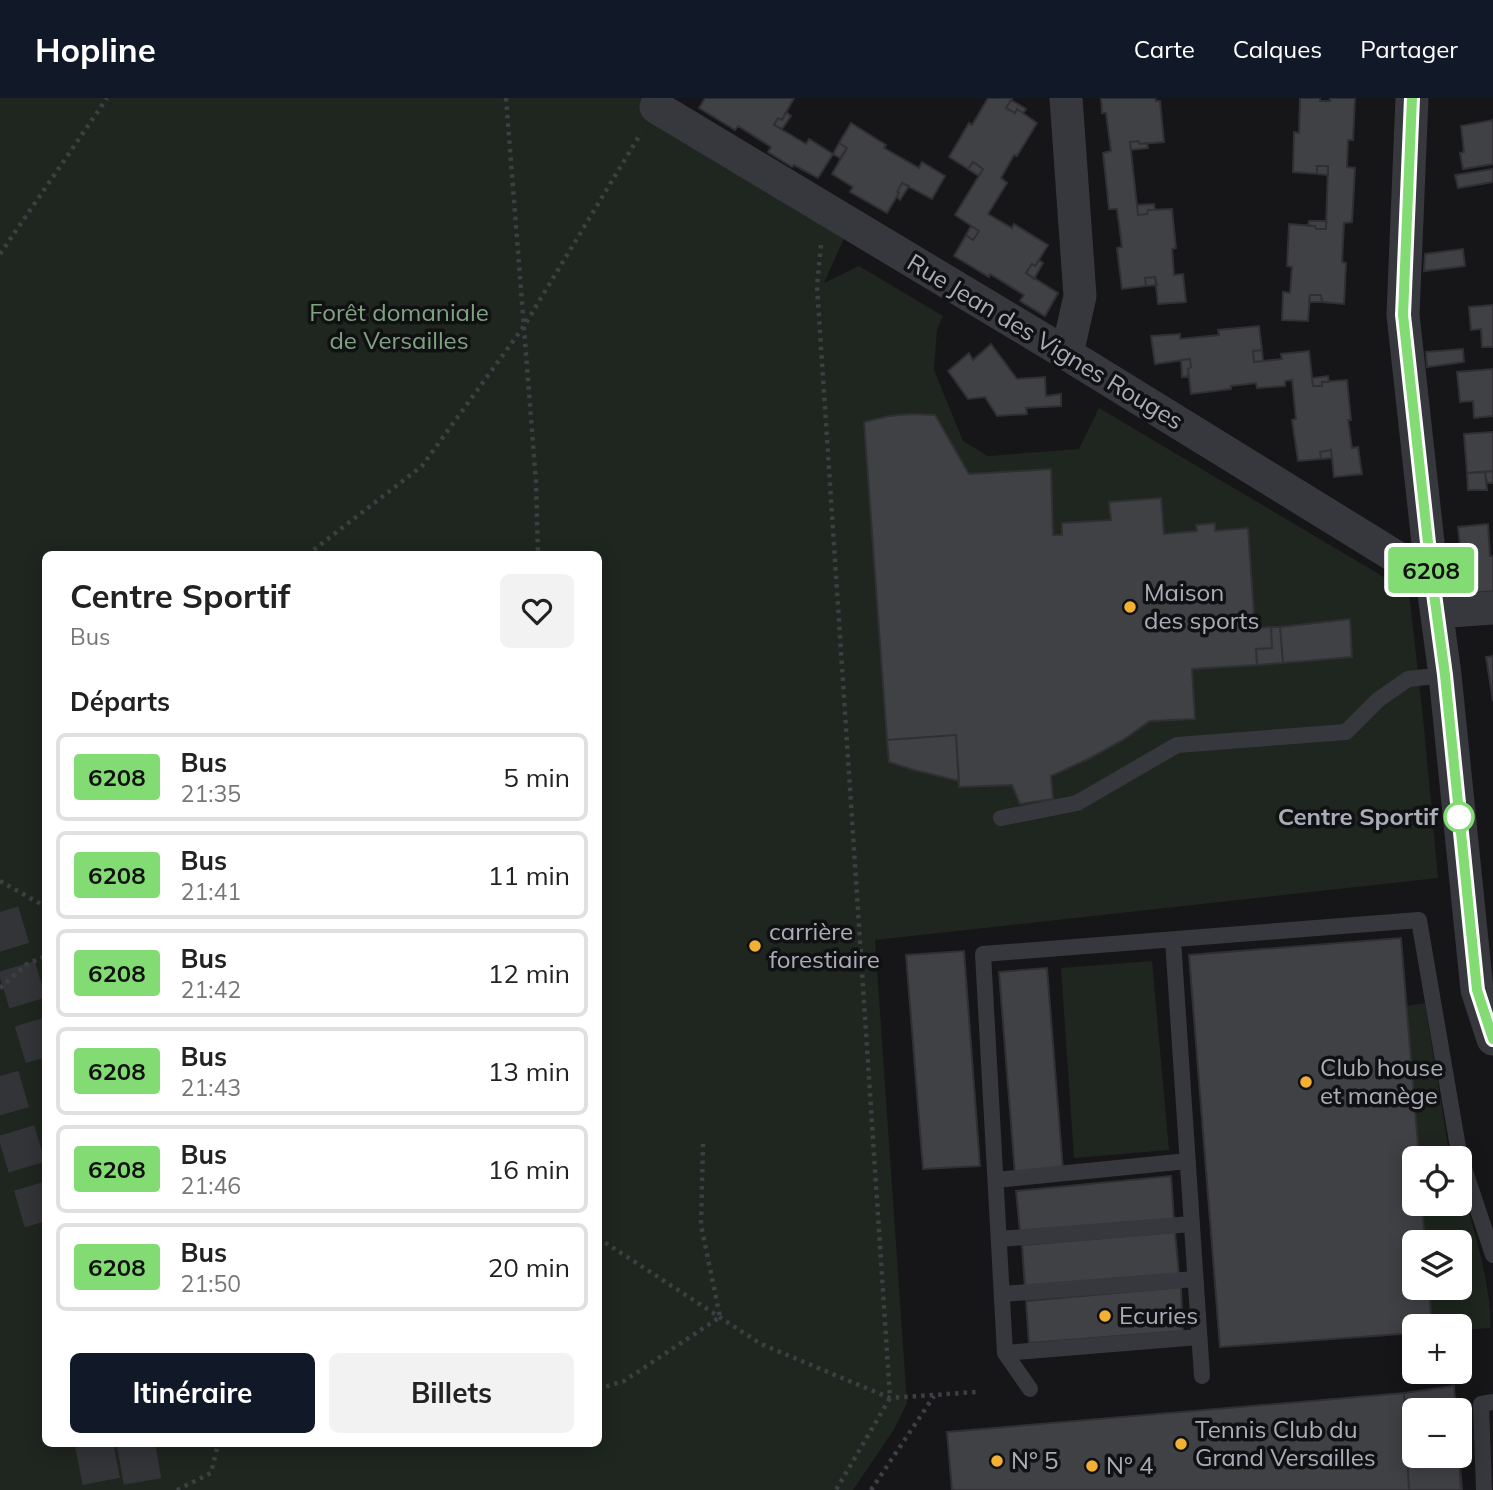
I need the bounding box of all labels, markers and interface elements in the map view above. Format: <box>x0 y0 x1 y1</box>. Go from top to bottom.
text: Hopline <box>35 29 156 70</box>
text: Carte <box>1134 34 1195 64</box>
text: Calques <box>1233 34 1322 64</box>
text: Partager <box>1360 34 1458 64</box>
street label: Rue Jean des Vignes Rouges <box>902 247 1189 436</box>
park label: Forêt domaniale de Versailles <box>309 297 489 355</box>
line badge: 6208 <box>1382 547 1480 593</box>
text: 6208 <box>1402 555 1460 585</box>
button: heart <box>500 574 574 648</box>
text: Centre Sportif <box>70 575 290 616</box>
place label: Maison des sports <box>1144 577 1259 635</box>
marker: Maison des sports <box>1122 599 1138 615</box>
text: Bus <box>70 622 110 651</box>
text: Départs <box>70 685 170 718</box>
text: Bus <box>181 746 227 779</box>
text: 5 min <box>503 761 570 794</box>
text: 6208 <box>88 762 146 792</box>
text: 21:35 <box>181 779 241 808</box>
place label: Centre Sportif <box>1278 801 1439 831</box>
marker: Centre Sportif <box>1444 802 1474 832</box>
text: Bus <box>181 844 227 877</box>
text: 11 min <box>488 859 570 892</box>
text: 6208 <box>88 860 146 890</box>
text: 21:41 <box>181 877 241 906</box>
place label: carrière forestiaire <box>769 916 880 974</box>
marker: carrière forestiaire <box>747 938 763 954</box>
text: Bus <box>181 942 227 975</box>
text: 12 min <box>488 957 570 990</box>
text: 6208 <box>88 958 146 988</box>
text: 21:42 <box>181 975 241 1004</box>
text: Bus <box>181 1040 227 1073</box>
place label: Club house et manège <box>1320 1052 1443 1110</box>
text: 13 min <box>488 1055 570 1088</box>
text: 6208 <box>88 1056 146 1086</box>
text: 21:43 <box>181 1073 241 1102</box>
marker: Club house et manège <box>1298 1074 1314 1090</box>
text: Bus <box>181 1138 227 1171</box>
map controls <box>1402 1146 1472 1468</box>
button: locate <box>1402 1146 1472 1216</box>
text: 16 min <box>488 1153 570 1186</box>
text: 6208 <box>88 1154 146 1184</box>
text: 21:46 <box>181 1171 241 1200</box>
button: layers <box>1402 1230 1472 1300</box>
text: Bus <box>181 1236 227 1269</box>
text: 20 min <box>488 1251 570 1284</box>
text: 6208 <box>88 1252 146 1282</box>
text: 21:50 <box>181 1269 241 1298</box>
place label: Ecuries <box>1119 1300 1198 1330</box>
marker: Ecuries <box>1097 1308 1113 1324</box>
button: + <box>1402 1314 1472 1384</box>
button: Itinéraire <box>70 1353 315 1433</box>
button: Billets <box>329 1353 574 1433</box>
button: − <box>1402 1398 1472 1468</box>
place label: Tennis Club du Grand Versailles <box>1195 1414 1376 1472</box>
marker: Tennis Club du Grand Versailles <box>1173 1436 1189 1452</box>
place label: N° 5 <box>1011 1445 1059 1475</box>
place label: N° 4 <box>1106 1450 1154 1480</box>
marker: N° 5 <box>989 1453 1005 1469</box>
marker: N° 4 <box>1084 1458 1100 1474</box>

